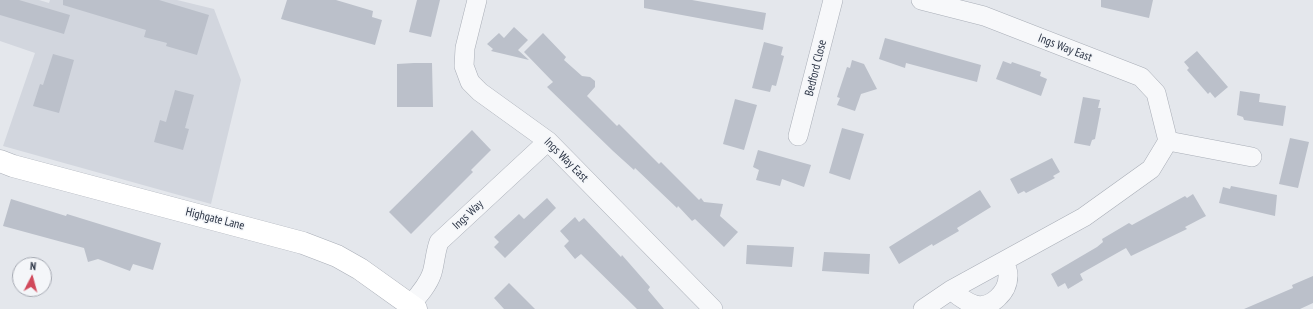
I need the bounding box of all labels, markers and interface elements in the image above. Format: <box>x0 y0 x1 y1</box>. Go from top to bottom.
street label: Ings Way East <box>1036 31 1094 65</box>
street label: Bedford Close <box>802 38 830 98</box>
street label: Ings Way East <box>541 135 591 185</box>
street label: Ings Way <box>450 197 486 233</box>
street label: Highgate Lane <box>184 205 246 233</box>
north arrow <box>12 257 52 297</box>
text: N <box>29 259 37 273</box>

